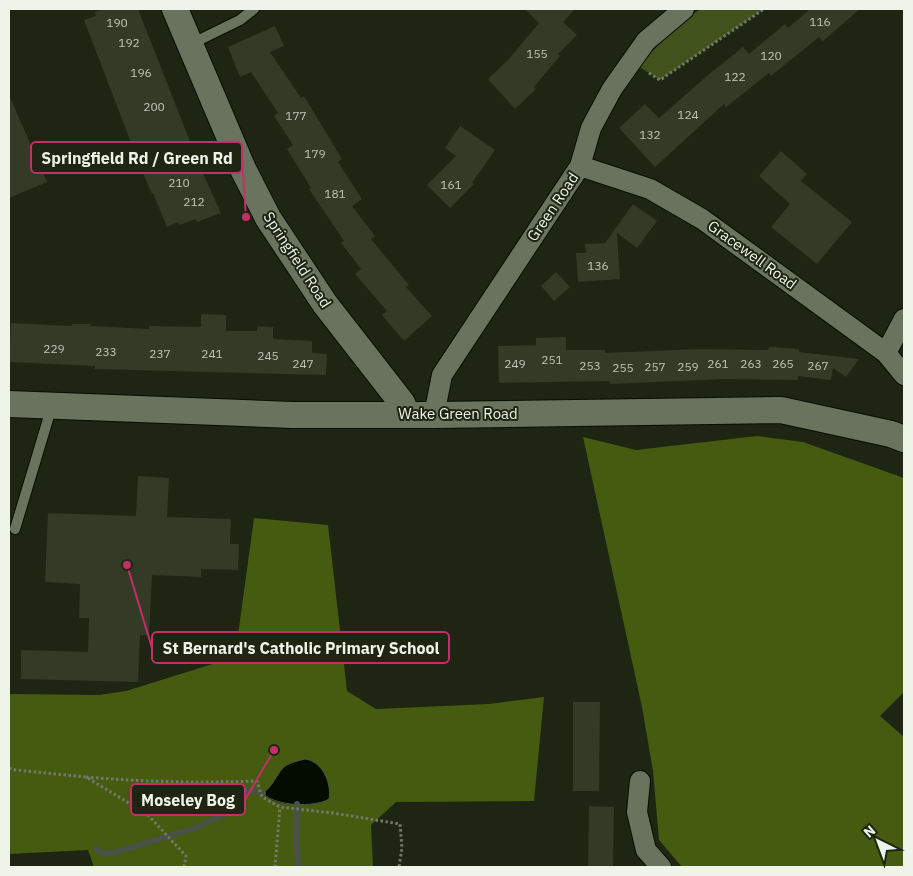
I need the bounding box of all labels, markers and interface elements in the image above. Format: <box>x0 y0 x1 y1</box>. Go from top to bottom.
house number: 116 <box>809 14 831 29</box>
house number: 190 <box>106 15 128 30</box>
house number: 192 <box>118 35 140 50</box>
house number: 155 <box>526 46 548 61</box>
house number: 120 <box>760 48 782 63</box>
house number: 196 <box>130 65 152 80</box>
house number: 122 <box>724 69 746 84</box>
house number: 200 <box>143 99 165 114</box>
house number: 124 <box>677 107 699 122</box>
house number: 177 <box>285 108 307 123</box>
house number: 132 <box>639 127 661 142</box>
callout: Springfield Rd / Green Rd <box>31 142 242 173</box>
house number: 179 <box>304 146 326 161</box>
text: Springfield Rd / Green Rd <box>41 148 233 168</box>
street label: Green Road <box>523 169 583 245</box>
house number: 210 <box>168 175 190 190</box>
house number: 161 <box>440 177 462 192</box>
house number: 181 <box>324 186 346 201</box>
house number: 212 <box>183 194 205 209</box>
street label: Springfield Road <box>259 208 336 311</box>
street label: Gracewell Road <box>704 216 800 293</box>
house number: 136 <box>587 258 609 273</box>
house number: 229 <box>43 341 65 356</box>
house number: 233 <box>95 344 117 359</box>
house number: 237 <box>149 346 171 361</box>
house number: 241 <box>201 346 223 361</box>
house number: 245 <box>257 348 279 363</box>
house number: 251 <box>541 352 563 367</box>
house number: 247 <box>292 356 314 371</box>
house number: 249 <box>504 356 526 371</box>
house number: 261 <box>707 356 729 371</box>
house number: 263 <box>740 356 762 371</box>
house number: 265 <box>772 356 794 371</box>
house number: 253 <box>579 358 601 373</box>
house number: 267 <box>807 358 829 373</box>
house number: 257 <box>644 359 666 374</box>
house number: 259 <box>677 359 699 374</box>
house number: 255 <box>612 360 634 375</box>
street label: Wake Green Road <box>398 404 518 423</box>
callout: St Bernard's Catholic Primary School <box>152 632 449 663</box>
text: St Bernard's Catholic Primary School <box>163 638 440 658</box>
callout: Moseley Bog <box>131 784 245 815</box>
text: Moseley Bog <box>141 790 235 810</box>
north arrow <box>853 816 903 866</box>
text: N <box>860 821 879 841</box>

